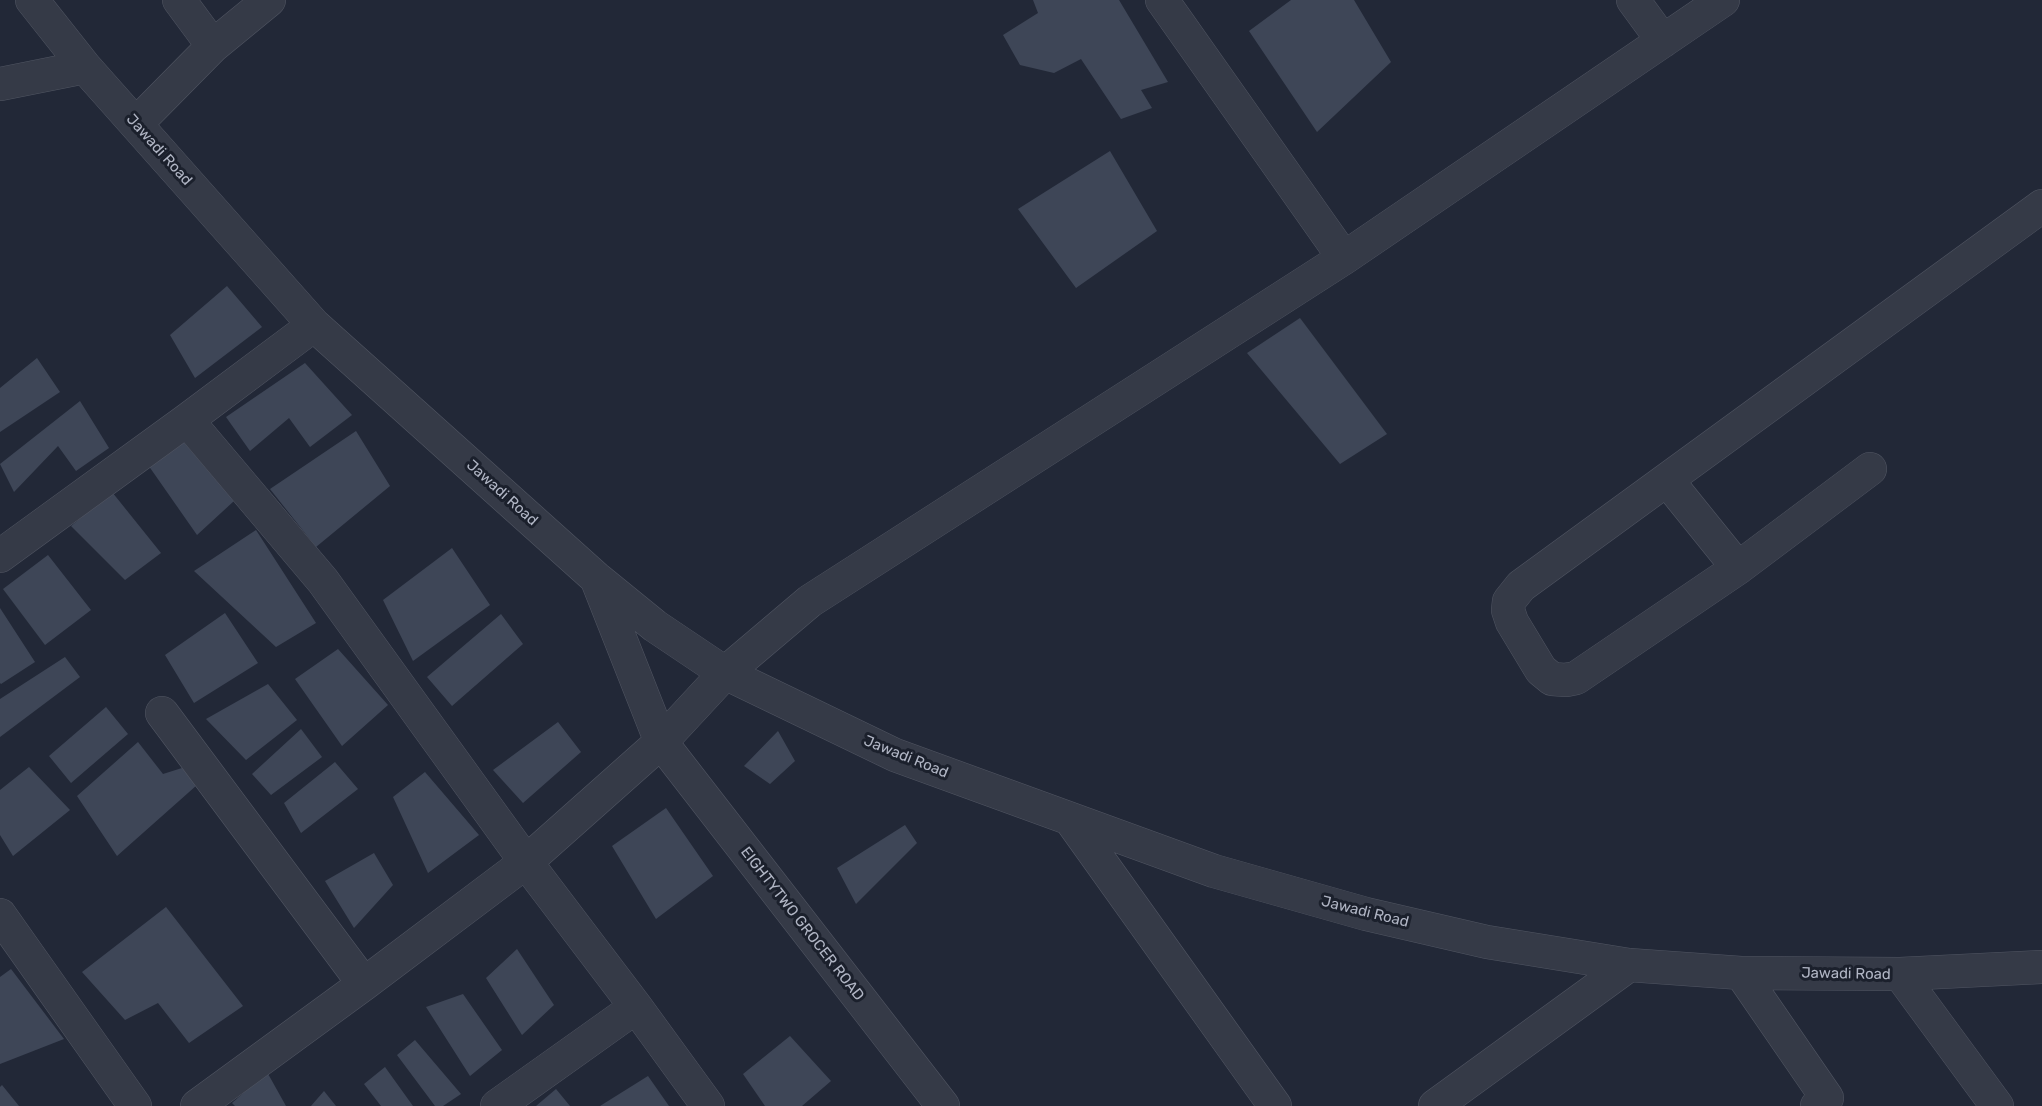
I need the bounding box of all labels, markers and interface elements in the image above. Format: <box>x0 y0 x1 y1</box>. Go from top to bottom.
street label: Jawadi Road <box>122 111 196 189</box>
street label: Jawadi Road <box>463 456 541 530</box>
street label: Jawadi Road <box>861 732 951 782</box>
street label: EIGHTYTWO GROCER ROAD <box>736 844 868 1004</box>
street label: Jawadi Road <box>1319 892 1411 932</box>
street label: Jawadi Road <box>1801 964 1891 984</box>

